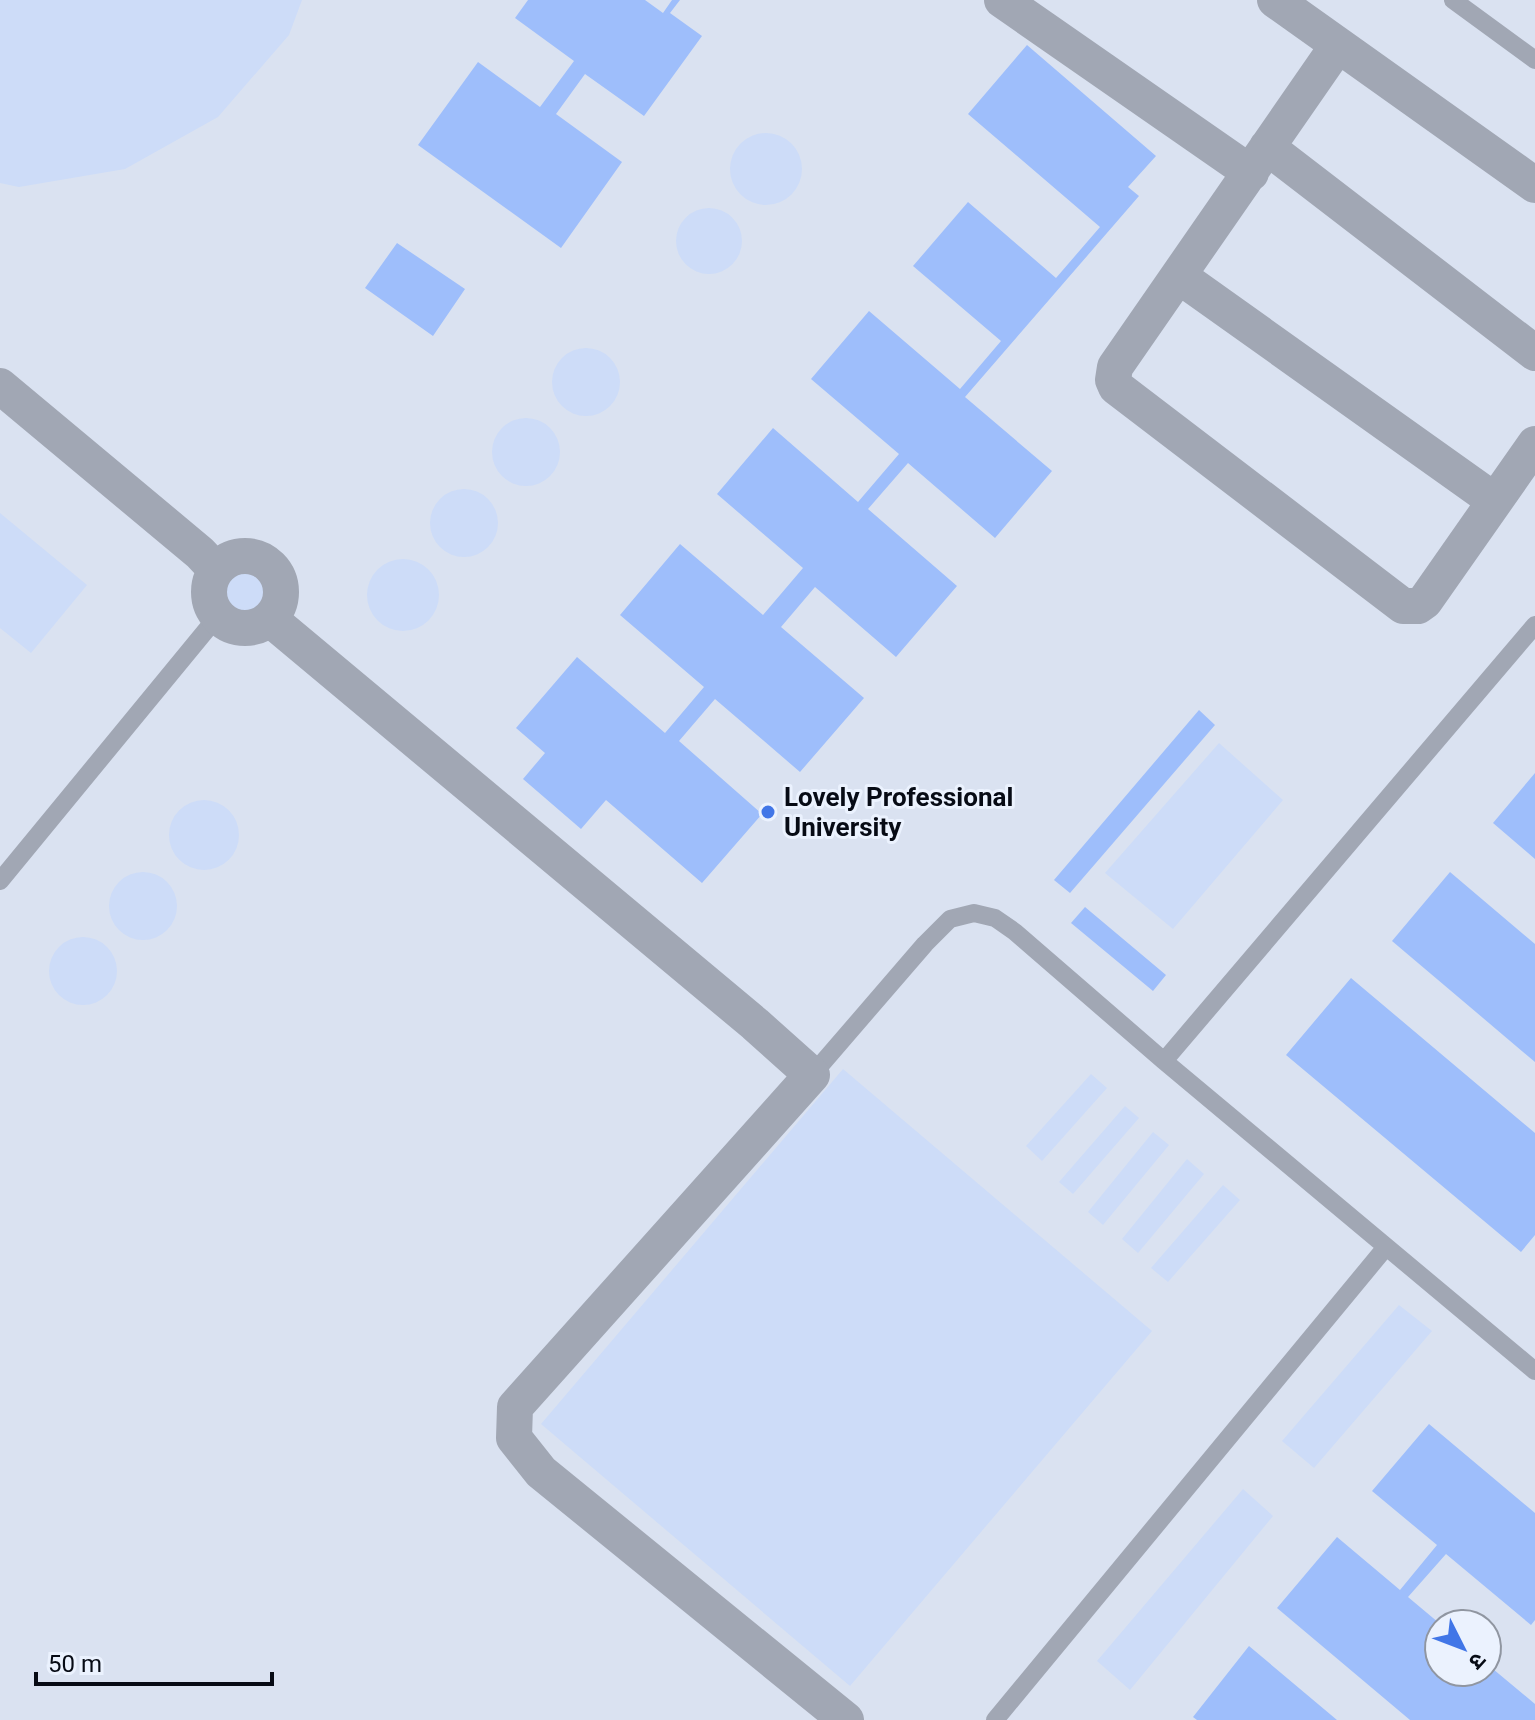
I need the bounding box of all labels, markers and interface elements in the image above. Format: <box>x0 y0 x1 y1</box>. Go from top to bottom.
place label: Lovely Professional University <box>784 782 1013 842</box>
marker: Lovely Professional University <box>759 803 777 821</box>
north arrow <box>1423 1608 1503 1688</box>
scale bar <box>36 1636 272 1686</box>
text: उ <box>1463 1648 1491 1675</box>
text: 50 m <box>48 1650 102 1678</box>

